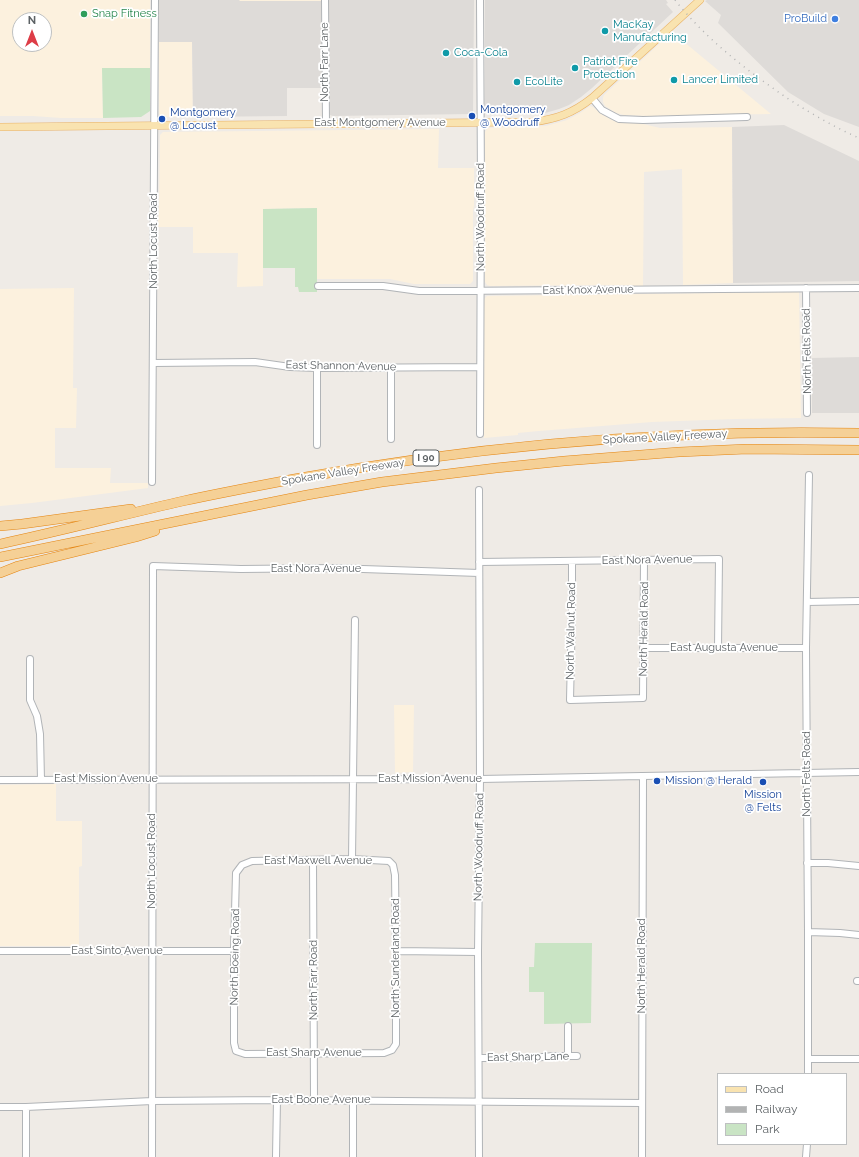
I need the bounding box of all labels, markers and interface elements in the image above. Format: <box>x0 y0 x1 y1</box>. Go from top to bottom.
place label: Snap Fitness <box>92 7 157 21</box>
marker: Snap Fitness <box>79 9 89 19</box>
north arrow <box>12 12 52 52</box>
place label: ProBuild <box>784 12 827 26</box>
text: N <box>28 14 36 27</box>
marker: ProBuild <box>830 14 840 24</box>
place label: MacKay Manufacturing <box>613 18 687 44</box>
street label: North Farr Lane <box>318 22 332 102</box>
marker: MacKay Manufacturing <box>600 26 610 36</box>
place label: Coca-Cola <box>454 46 508 60</box>
marker: Coca-Cola <box>441 48 451 58</box>
place label: Patriot Fire Protection <box>583 55 638 81</box>
marker: Patriot Fire Protection <box>570 63 580 73</box>
place label: Lancer Limited <box>682 73 758 87</box>
place label: EcoLite <box>525 75 563 89</box>
marker: Lancer Limited <box>669 75 679 85</box>
marker: EcoLite <box>512 77 522 87</box>
place label: Montgomery @ Woodruff <box>480 103 546 129</box>
place label: Montgomery @ Locust <box>170 106 236 132</box>
marker: Montgomery @ Woodruff <box>467 111 477 121</box>
marker: Montgomery @ Locust <box>157 114 167 124</box>
street label: East Montgomery Avenue <box>314 116 446 130</box>
street label: North Woodruff Road <box>474 163 488 271</box>
street label: North Locust Road <box>147 193 161 289</box>
street label: East Knox Avenue <box>542 283 634 297</box>
street label: North Felts Road <box>800 308 814 394</box>
street label: East Shannon Avenue <box>286 358 396 374</box>
street label: Spokane Valley Freeway <box>602 427 728 447</box>
road number: I 90 <box>413 450 439 466</box>
street label: Spokane Valley Freeway <box>280 456 406 488</box>
street label: East Nora Avenue <box>602 553 692 567</box>
street label: East Nora Avenue <box>271 562 361 576</box>
street label: North Herald Road <box>637 581 651 677</box>
street label: North Walnut Road <box>564 582 578 680</box>
street label: East Augusta Avenue <box>670 641 778 655</box>
street label: North Felts Road <box>800 731 814 817</box>
street label: East Mission Avenue <box>54 772 158 786</box>
street label: East Mission Avenue <box>378 772 482 786</box>
place label: Mission @ Herald <box>665 774 752 788</box>
marker: Mission @ Herald <box>652 776 662 786</box>
marker: Mission @ Felts <box>758 777 768 787</box>
place label: Mission @ Felts <box>744 788 782 814</box>
street label: North Woodruff Road <box>471 793 487 901</box>
street label: North Locust Road <box>145 813 159 909</box>
street label: East Maxwell Avenue <box>264 854 372 868</box>
street label: North Sunderland Road <box>389 898 403 1018</box>
street label: North Boeing Road <box>228 908 242 1006</box>
street label: North Herald Road <box>635 918 649 1014</box>
street label: North Farr Road <box>307 940 321 1020</box>
street label: East Sinto Avenue <box>71 944 163 958</box>
street label: East Sharp Avenue <box>266 1046 362 1060</box>
street label: East Sharp Lane <box>487 1050 569 1064</box>
legend <box>717 1073 847 1145</box>
text: Road <box>755 1082 784 1096</box>
street label: East Boone Avenue <box>271 1093 371 1107</box>
text: Railway <box>755 1102 797 1116</box>
text: Park <box>755 1122 780 1136</box>

